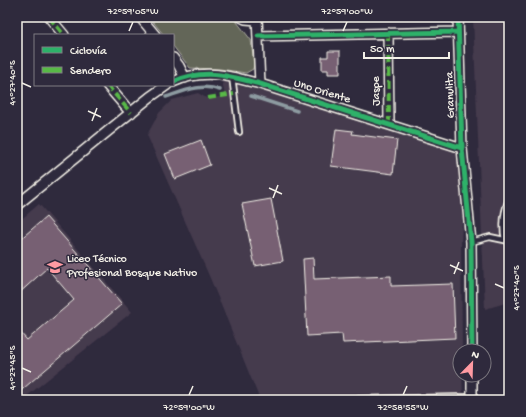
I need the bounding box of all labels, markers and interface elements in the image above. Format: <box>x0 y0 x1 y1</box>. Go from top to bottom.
text: 72°59'05"W <box>106 6 159 18</box>
text: 72°59'00"W <box>320 6 373 18</box>
legend <box>34 34 174 86</box>
scale bar <box>364 34 449 60</box>
text: 50 m <box>370 43 395 57</box>
text: Ciclovía <box>70 45 107 59</box>
text: 41°27'40"S <box>7 60 19 106</box>
text: Sendero <box>70 65 111 79</box>
street label: Granulita <box>443 71 459 119</box>
street label: Jaspe <box>370 75 384 106</box>
street label: Uno Oriente <box>292 77 353 108</box>
place label: Liceo Técnico Profesional Bosque Nativo <box>66 253 197 281</box>
school or university icon: Liceo Técnico Profesional Bosque Nativo <box>46 258 64 276</box>
text: 41°27'40"S <box>511 265 523 311</box>
north arrow <box>452 343 492 383</box>
text: 41°27'45"S <box>7 345 19 390</box>
text: N <box>469 349 481 363</box>
text: 72°59'00"W <box>162 402 215 414</box>
text: 72°58'55"W <box>376 402 429 414</box>

